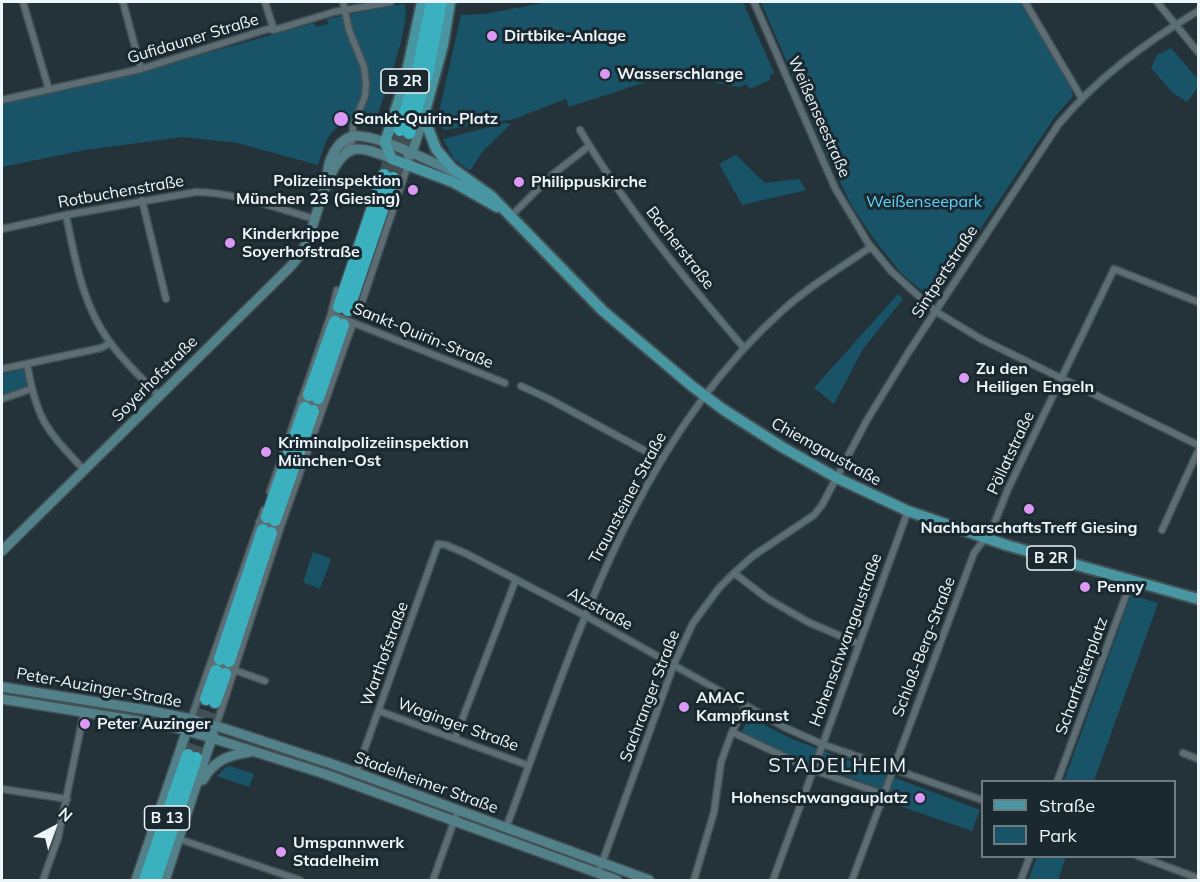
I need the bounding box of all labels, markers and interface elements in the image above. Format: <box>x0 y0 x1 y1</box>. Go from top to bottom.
street label: Gufidauner Straße <box>125 10 261 68</box>
place label: Dirtbike-Anlage <box>504 26 626 46</box>
marker: Dirtbike-Anlage <box>485 29 499 43</box>
street label: Weißenseestraße <box>784 53 854 181</box>
place label: Wasserschlange <box>617 64 743 84</box>
marker: Wasserschlange <box>598 67 612 81</box>
road number: B 2R <box>381 69 429 93</box>
place label: Sankt-Quirin-Platz <box>354 109 498 129</box>
marker: Sankt-Quirin-Platz <box>332 110 350 128</box>
street label: Rotbuchenstraße <box>57 171 185 213</box>
place label: Polizeiinspektion München 23 (Giesing) <box>236 171 401 209</box>
place label: Philippuskirche <box>531 172 647 192</box>
marker: Philippuskirche <box>512 175 526 189</box>
marker: Polizeiinspektion München 23 (Giesing) <box>406 183 420 197</box>
park label: Weißenseepark <box>866 192 982 212</box>
street label: Bacherstraße <box>642 203 718 293</box>
street label: Sintpertstraße <box>908 222 982 322</box>
place label: Kinderkrippe Soyerhofstraße <box>242 224 360 262</box>
marker: Kinderkrippe Soyerhofstraße <box>223 236 237 250</box>
street label: Sankt-Quirin-Straße <box>350 299 496 373</box>
street label: Soyerhofstraße <box>108 332 202 426</box>
place label: Zu den Heiligen Engeln <box>976 359 1094 397</box>
marker: Zu den Heiligen Engeln <box>957 371 971 385</box>
street label: Pöllatstraße <box>983 408 1039 498</box>
street label: Chiemgaustraße <box>768 414 884 490</box>
street label: Traunsteiner Straße <box>585 429 671 567</box>
place label: Kriminalpolizeiinspektion München-Ost <box>278 433 469 471</box>
marker: Kriminalpolizeiinspektion München-Ost <box>259 445 273 459</box>
marker: NachbarschaftsTreff Giesing <box>1022 502 1036 516</box>
place label: NachbarschaftsTreff Giesing <box>921 518 1137 538</box>
road number: B 2R <box>1027 546 1075 570</box>
street label: Hohenschwangaustraße <box>806 551 886 729</box>
street label: Schloß-Berg-Straße <box>888 574 960 720</box>
place label: Penny <box>1097 577 1144 597</box>
marker: Penny <box>1078 580 1092 594</box>
street label: Alzstraße <box>564 583 636 635</box>
street label: Warthofstraße <box>357 599 413 709</box>
street label: Scharfreiterplatz <box>1052 615 1112 737</box>
street label: Sachranger Straße <box>616 627 684 765</box>
street label: Peter-Auzinger-Straße <box>15 664 183 712</box>
place label: AMAC Kampfkunst <box>696 688 789 726</box>
street label: Waginger Straße <box>395 694 521 756</box>
marker: AMAC Kampfkunst <box>677 700 691 714</box>
place label: Peter Auzinger <box>97 714 210 734</box>
marker: Peter Auzinger <box>78 717 92 731</box>
street label: Stadelheimer Straße <box>351 748 501 818</box>
district label: STADELHEIM <box>768 754 908 778</box>
legend <box>981 780 1176 858</box>
place label: Hohenschwangauplatz <box>731 788 908 808</box>
marker: Hohenschwangauplatz <box>913 791 927 805</box>
text: Straße <box>1039 794 1095 817</box>
north arrow <box>24 798 84 858</box>
text: N <box>55 803 77 826</box>
road number: B 13 <box>144 806 190 830</box>
text: Park <box>1039 824 1077 847</box>
place label: Umspannwerk Stadelheim <box>293 833 404 871</box>
marker: Umspannwerk Stadelheim <box>274 845 288 859</box>

